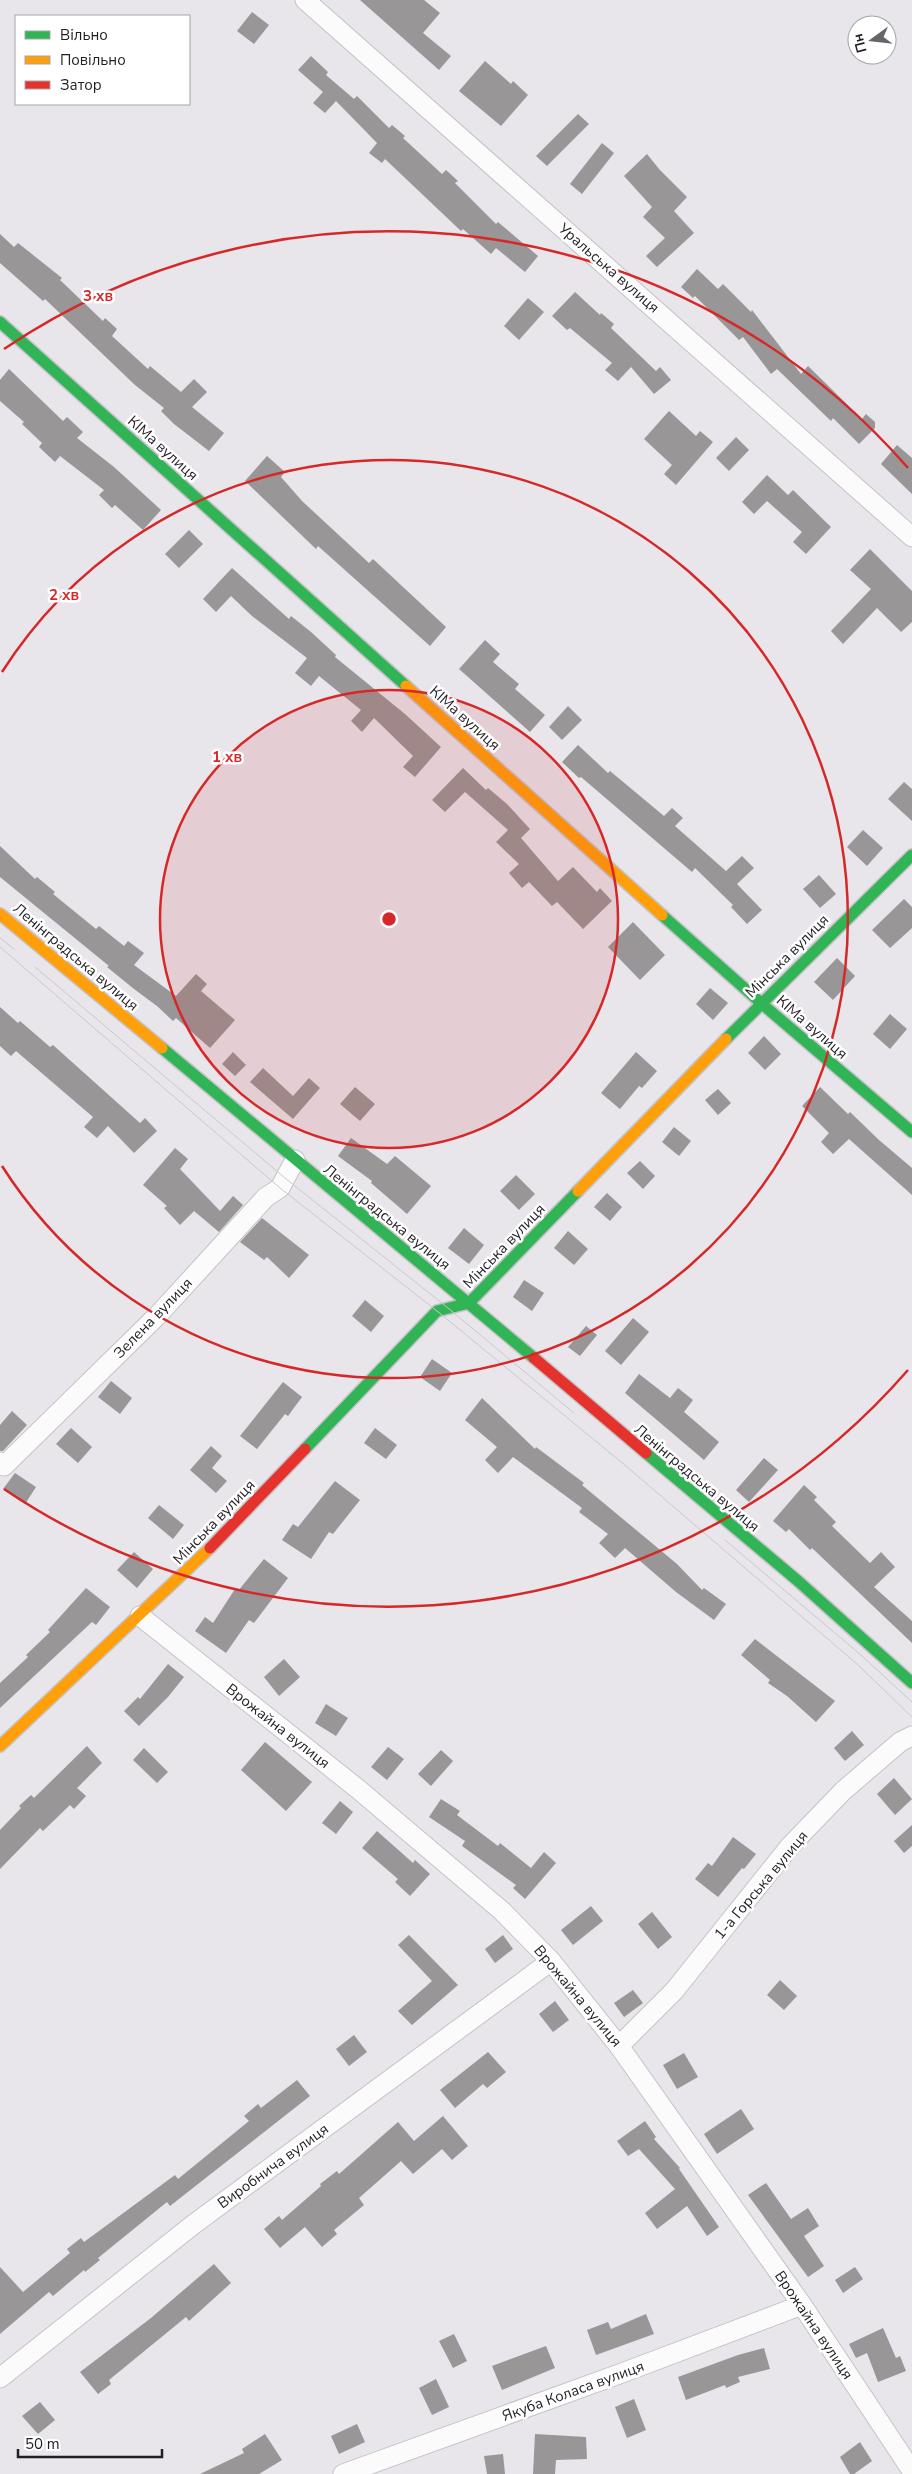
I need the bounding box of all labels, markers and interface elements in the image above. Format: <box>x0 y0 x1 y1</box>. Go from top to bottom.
legend <box>15 15 190 105</box>
north arrow <box>847 15 897 65</box>
text: Вільно <box>60 25 108 45</box>
text: Пн <box>848 31 872 55</box>
text: Повільно <box>60 50 126 70</box>
text: Затор <box>60 75 102 95</box>
street label: Уральська вулиця <box>554 218 664 317</box>
text: 3 хв <box>83 286 113 306</box>
street label: КІМа вулиця <box>124 411 202 485</box>
text: 2 хв <box>49 585 79 605</box>
street label: КІМа вулиця <box>426 681 504 755</box>
text: 1 хв <box>212 747 242 767</box>
street label: Ленінградська вулиця <box>9 899 143 1015</box>
centre of rings <box>380 910 398 928</box>
street label: Мінська вулиця <box>741 910 833 1002</box>
street label: КІМа вулиця <box>772 990 852 1064</box>
street label: Ленінградська вулиця <box>319 1160 455 1274</box>
street label: Мінська вулиця <box>459 1199 549 1293</box>
street label: Зелена вулиця <box>109 1273 197 1363</box>
street label: Ленінградська вулиця <box>630 1420 764 1536</box>
street label: Мінська вулиця <box>169 1475 259 1569</box>
street label: Врожайна вулиця <box>222 1679 334 1773</box>
street label: 1-а Горська вулиця <box>710 1826 812 1944</box>
street label: Врожайна вулиця <box>530 1941 626 2051</box>
street label: Виробнича вулиця <box>213 2119 333 2213</box>
street label: Врожайна вулиця <box>770 2267 858 2383</box>
street label: Якуба Коласа вулиця <box>499 2356 647 2426</box>
scale bar <box>18 2426 161 2458</box>
text: 50 m <box>25 2434 60 2454</box>

